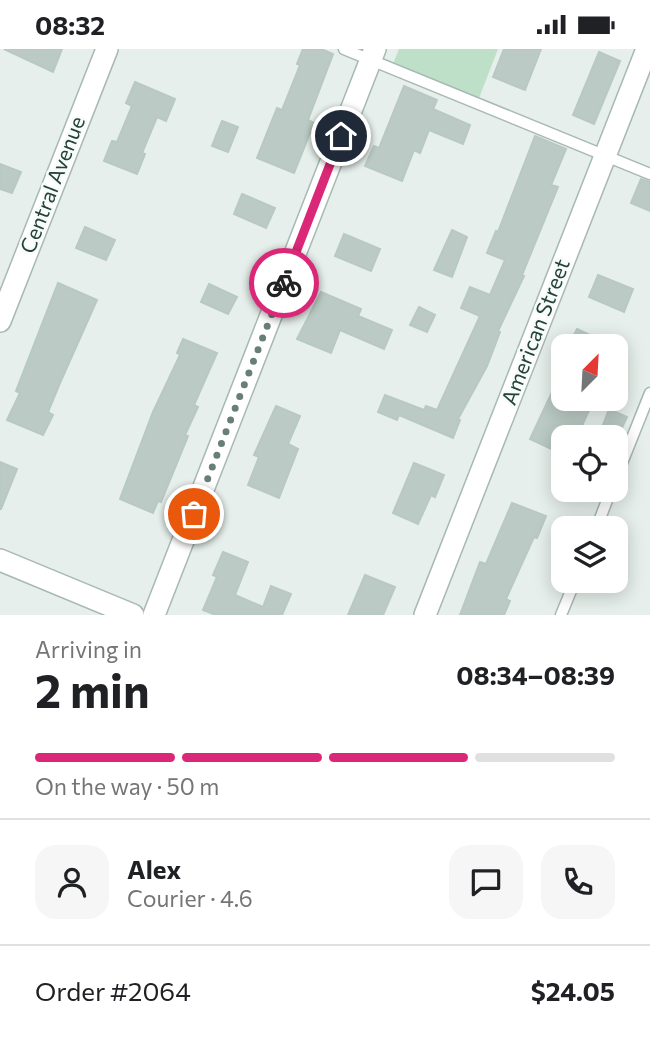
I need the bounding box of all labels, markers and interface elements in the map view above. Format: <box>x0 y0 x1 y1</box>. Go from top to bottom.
text: 08:32 <box>35 9 105 40</box>
pin <box>311 106 371 166</box>
street label: Central Avenue <box>14 112 89 256</box>
icon: home <box>322 117 360 155</box>
courier <box>249 248 319 318</box>
street label: American Street <box>495 255 574 408</box>
icon: bike <box>265 264 303 302</box>
north arrow <box>551 334 628 411</box>
map controls <box>551 334 628 593</box>
button: locate <box>551 425 628 502</box>
pin <box>164 484 224 544</box>
icon: bag <box>175 495 213 533</box>
button: layers <box>551 516 628 593</box>
text: Arriving in <box>35 635 142 663</box>
text: 08:34–08:39 <box>456 659 615 690</box>
text: 2 min <box>35 661 150 717</box>
text: On the way · 50 m <box>35 772 219 800</box>
button: person <box>35 845 109 919</box>
button: chat <box>449 845 523 919</box>
button: phone <box>541 845 615 919</box>
text: Alex <box>127 853 181 884</box>
text: Courier · 4.6 <box>127 884 253 912</box>
text: Order #2064 <box>35 975 191 1006</box>
text: $24.05 <box>531 975 615 1006</box>

